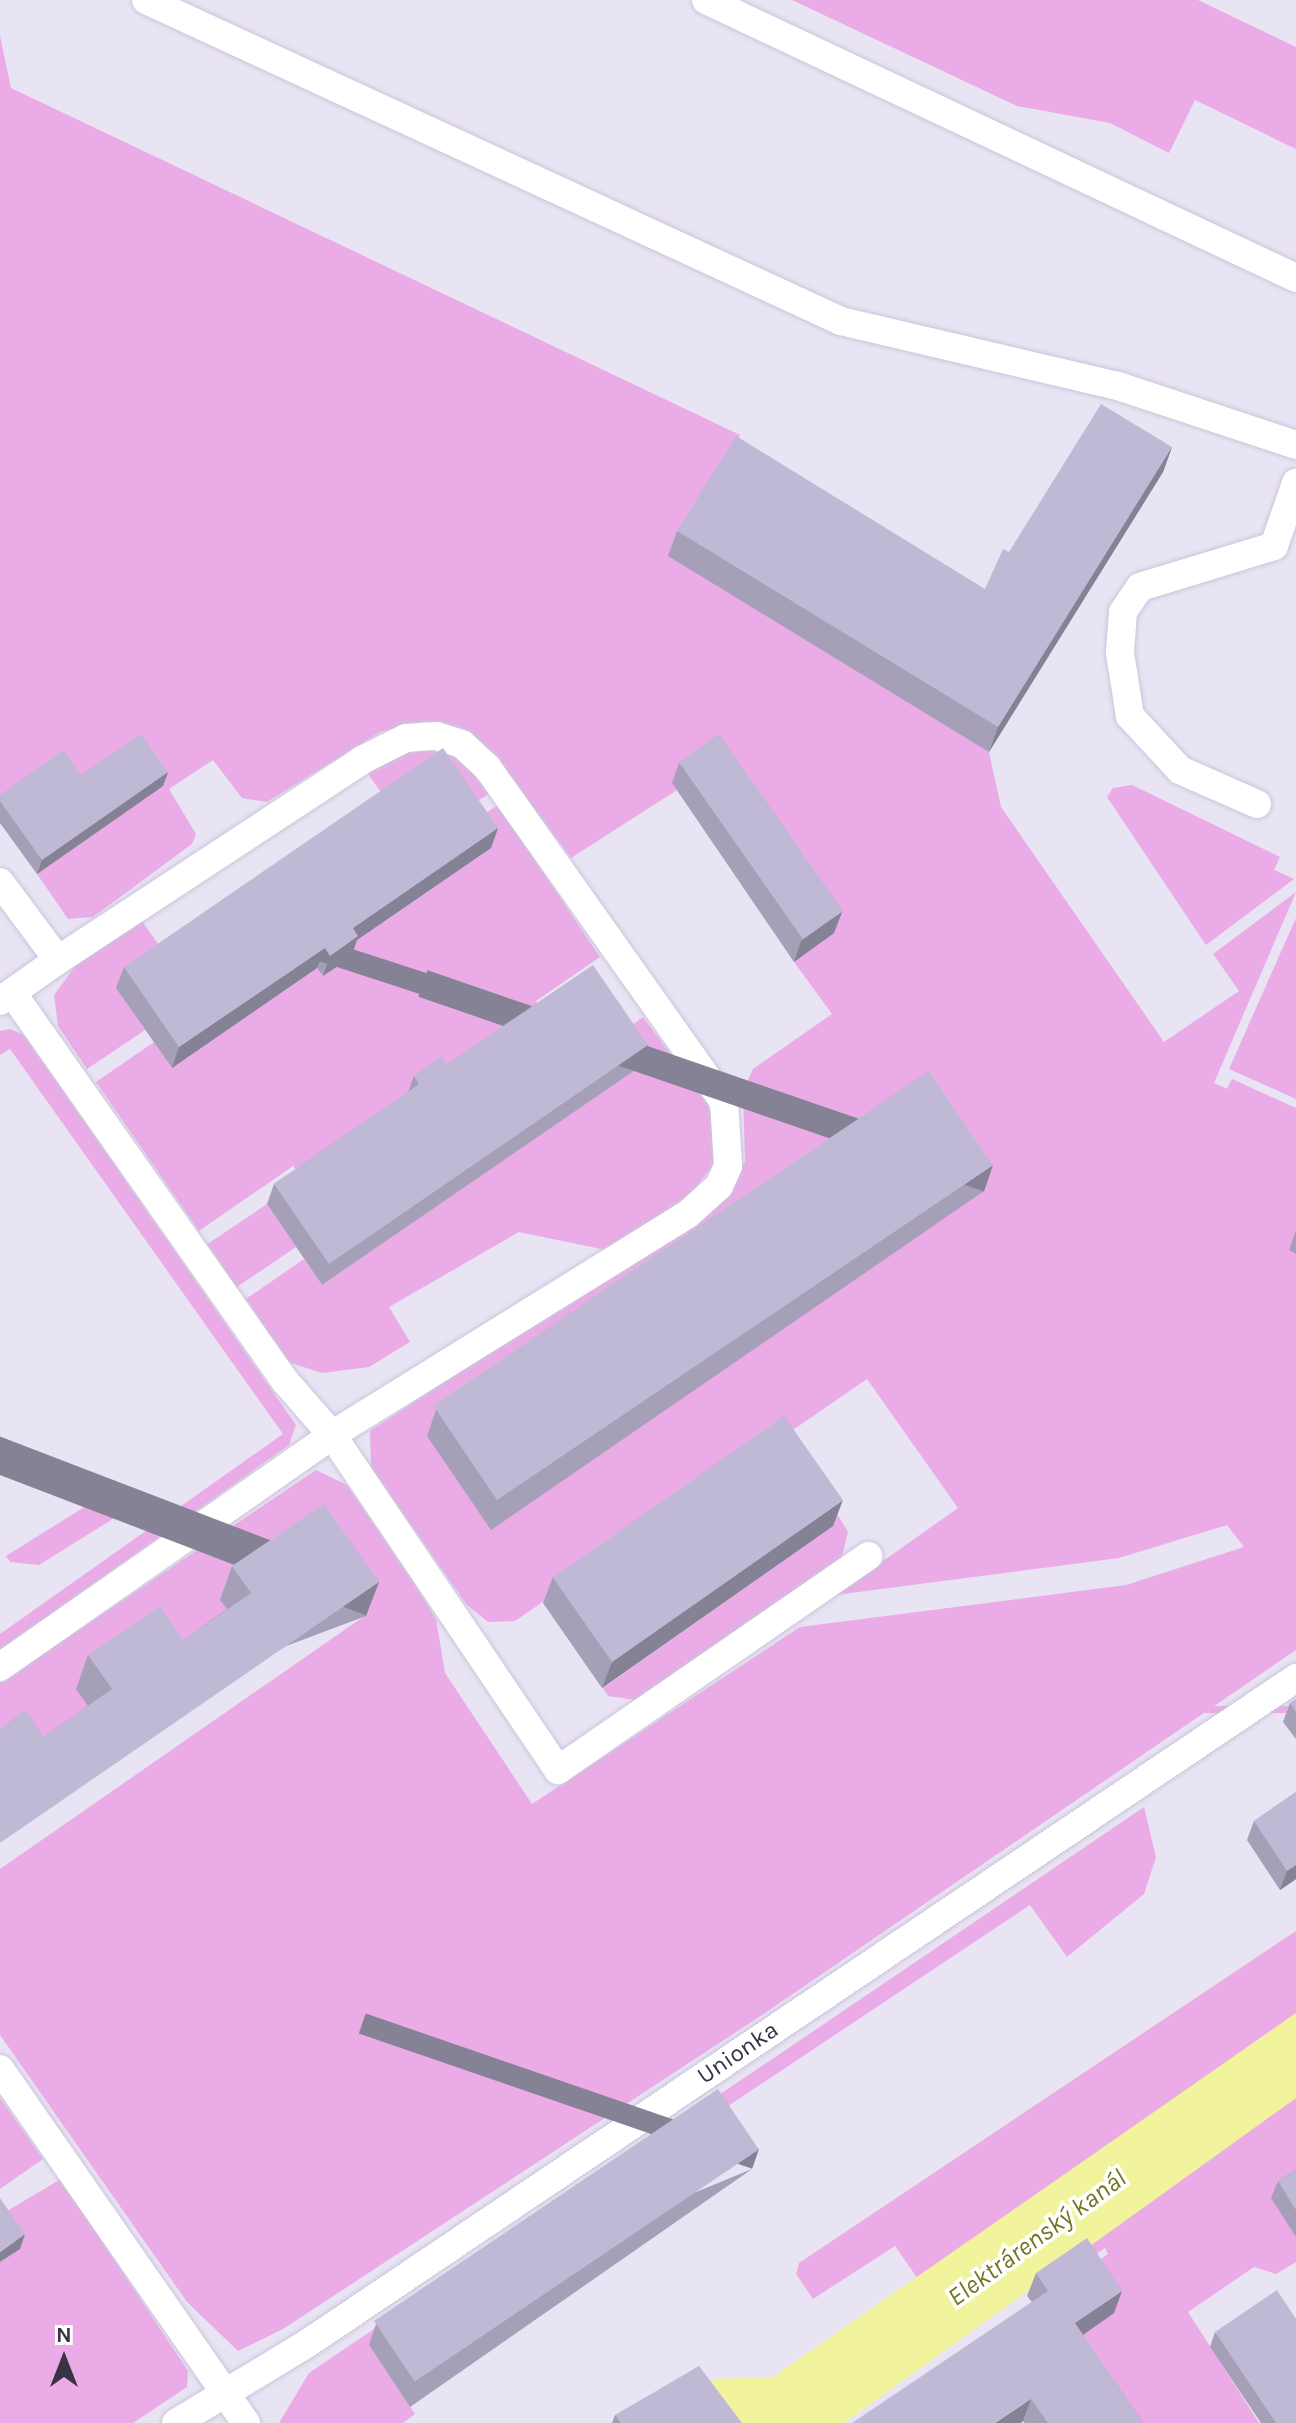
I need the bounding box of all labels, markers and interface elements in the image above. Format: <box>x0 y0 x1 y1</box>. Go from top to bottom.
street label: Unionka <box>692 2015 784 2091</box>
water label: Elektrárenský kanál <box>942 2163 1132 2313</box>
north arrow <box>24 2319 104 2399</box>
text: N <box>56 2322 72 2348</box>

